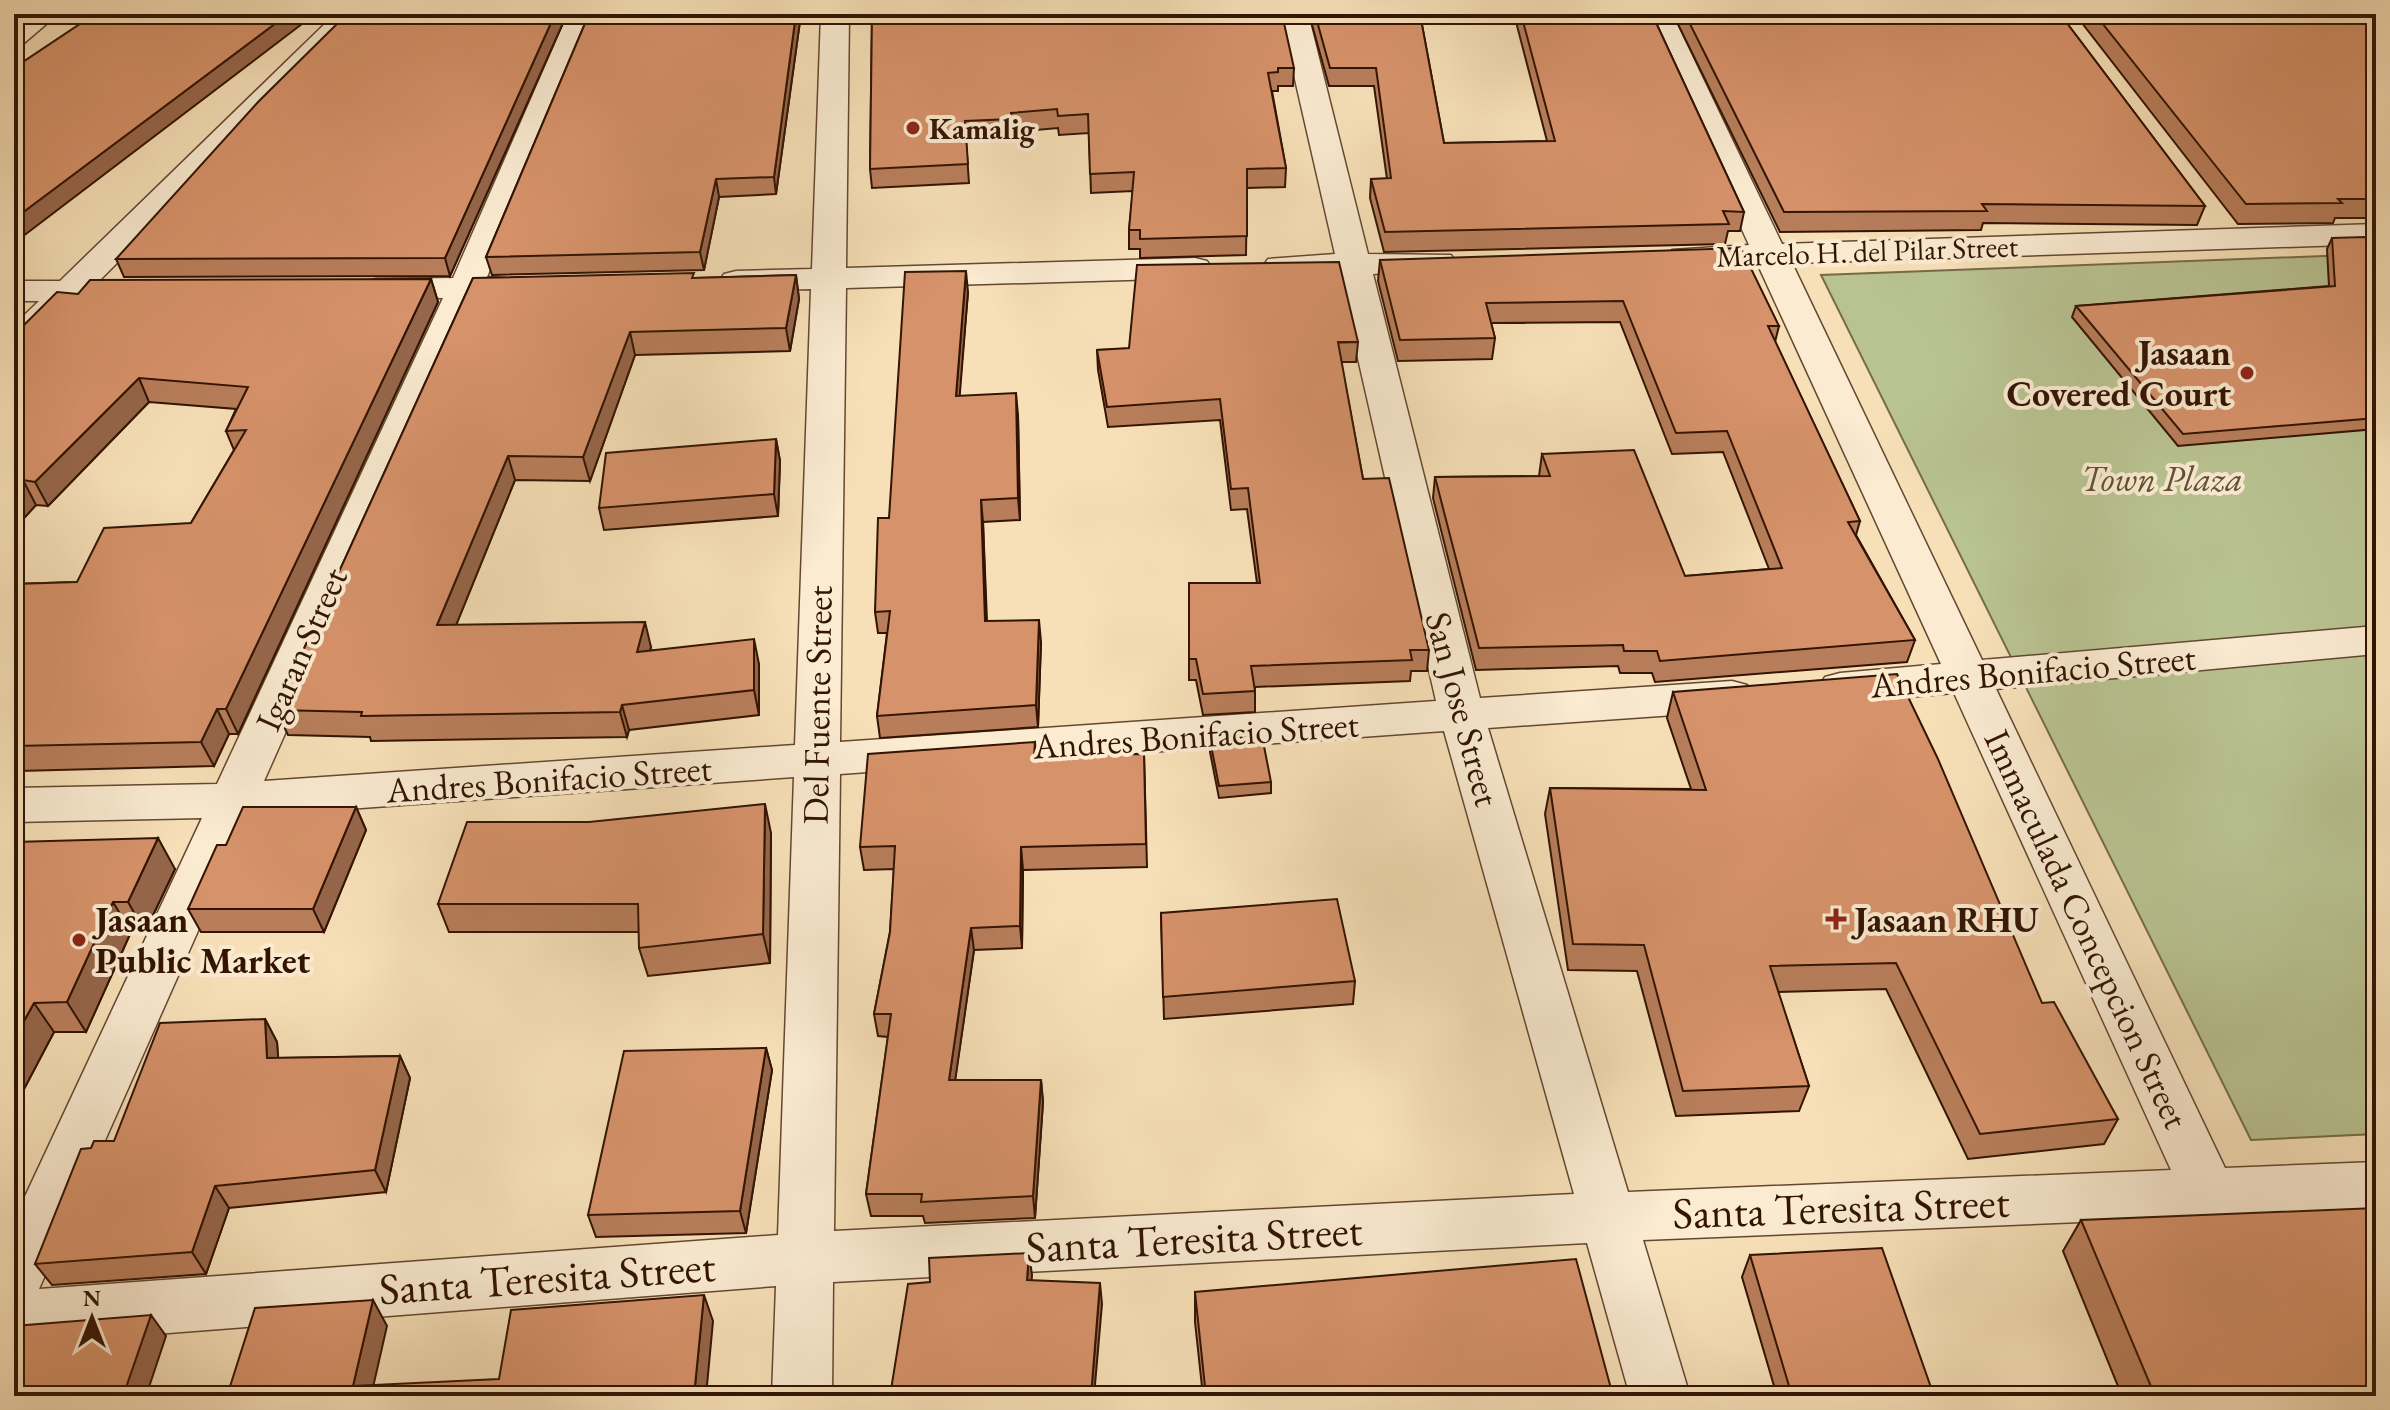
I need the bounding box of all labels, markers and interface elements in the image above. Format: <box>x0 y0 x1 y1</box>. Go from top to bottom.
place label: Kamalig <box>929 109 1036 148</box>
marker: Kamalig <box>904 119 922 137</box>
street label: Marcelo H. del Pilar Street <box>1715 226 2019 276</box>
place label: Jasaan Covered Court <box>2006 329 2231 417</box>
marker: Jasaan Covered Court <box>2238 364 2256 382</box>
park label: Town Plaza <box>2081 455 2243 502</box>
street label: Igaran Street <box>244 559 358 738</box>
street label: Del Fuente Street <box>791 584 843 825</box>
street label: San Jose Street <box>1415 607 1512 812</box>
street label: Andres Bonifacio Street <box>1867 633 2198 709</box>
street label: Andres Bonifacio Street <box>1031 700 1361 770</box>
street label: Immaculada Concepcion Street <box>1974 722 2200 1137</box>
street label: Andres Bonifacio Street <box>384 744 714 814</box>
place label: Jasaan Public Market <box>92 896 311 984</box>
place label: Jasaan RHU <box>1851 896 2039 943</box>
marker: Jasaan RHU <box>1825 908 1847 930</box>
marker: Jasaan Public Market <box>70 931 88 949</box>
street label: Santa Teresita Street <box>1672 1173 2011 1241</box>
street label: Santa Teresita Street <box>1024 1201 1364 1275</box>
street label: Santa Teresita Street <box>377 1237 717 1317</box>
north arrow <box>52 1278 132 1358</box>
text: N <box>83 1284 101 1313</box>

